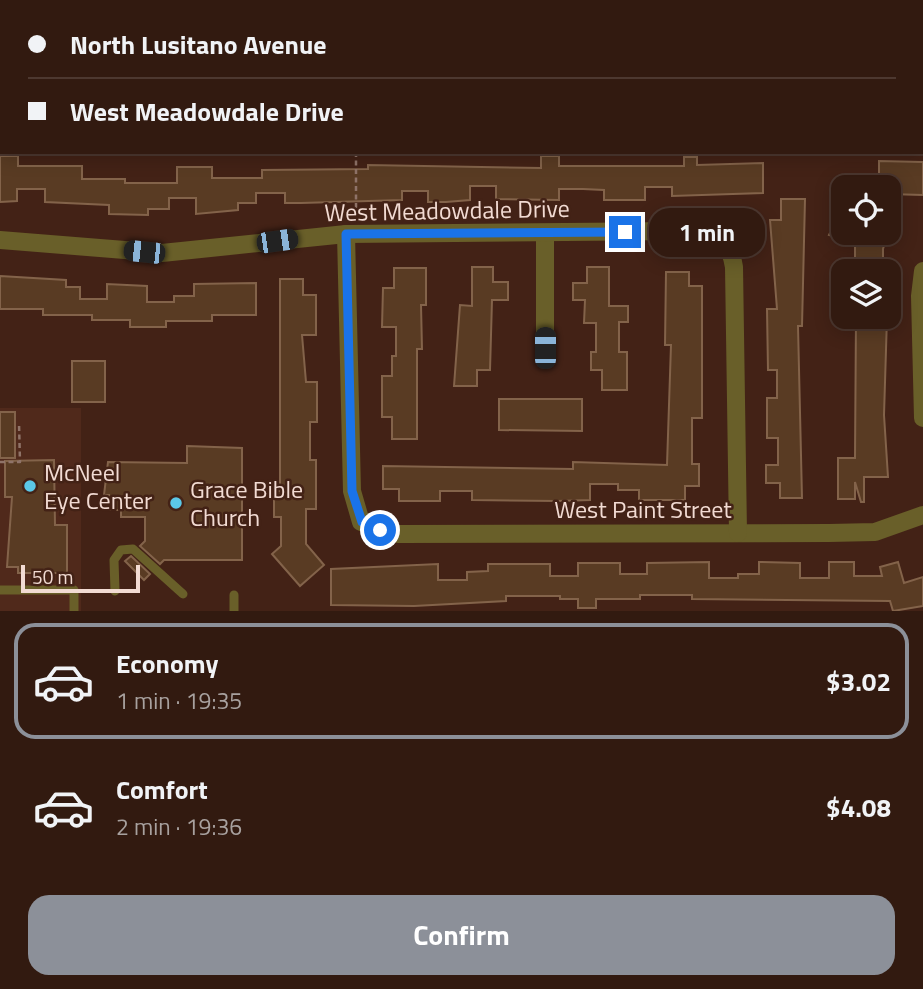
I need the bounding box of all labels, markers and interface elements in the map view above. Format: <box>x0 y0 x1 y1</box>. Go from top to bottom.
text: North Lusitano Avenue <box>70 25 327 64</box>
text: West Meadowdale Drive <box>70 92 344 131</box>
map controls <box>831 175 901 329</box>
button: locate <box>831 175 901 245</box>
street label: West Meadowdale Drive <box>324 190 570 230</box>
callout: 1 min <box>650 208 765 256</box>
text: 1 min <box>679 215 735 250</box>
route end <box>609 216 641 248</box>
car <box>255 228 300 254</box>
car <box>123 239 166 265</box>
button: layers <box>831 259 901 329</box>
car <box>535 327 556 369</box>
place label: McNeel Eye Center <box>44 454 152 518</box>
place label: Grace Bible Church <box>190 471 303 535</box>
marker: McNeel Eye Center <box>22 478 38 494</box>
street label: West Paint Street <box>554 491 732 527</box>
marker: Grace Bible Church <box>168 495 184 511</box>
route start <box>364 514 396 546</box>
scale bar <box>21 562 140 594</box>
text: 50 m <box>32 562 73 591</box>
text: Economy <box>116 644 218 683</box>
icon: car <box>32 650 95 713</box>
text: $3.02 <box>826 662 891 701</box>
text: 1 min · 19:35 <box>116 683 242 718</box>
text: Comfort <box>116 770 208 809</box>
icon: car <box>32 776 95 839</box>
text: $4.08 <box>826 788 891 827</box>
text: 2 min · 19:36 <box>116 809 242 844</box>
button: Confirm <box>28 895 895 975</box>

